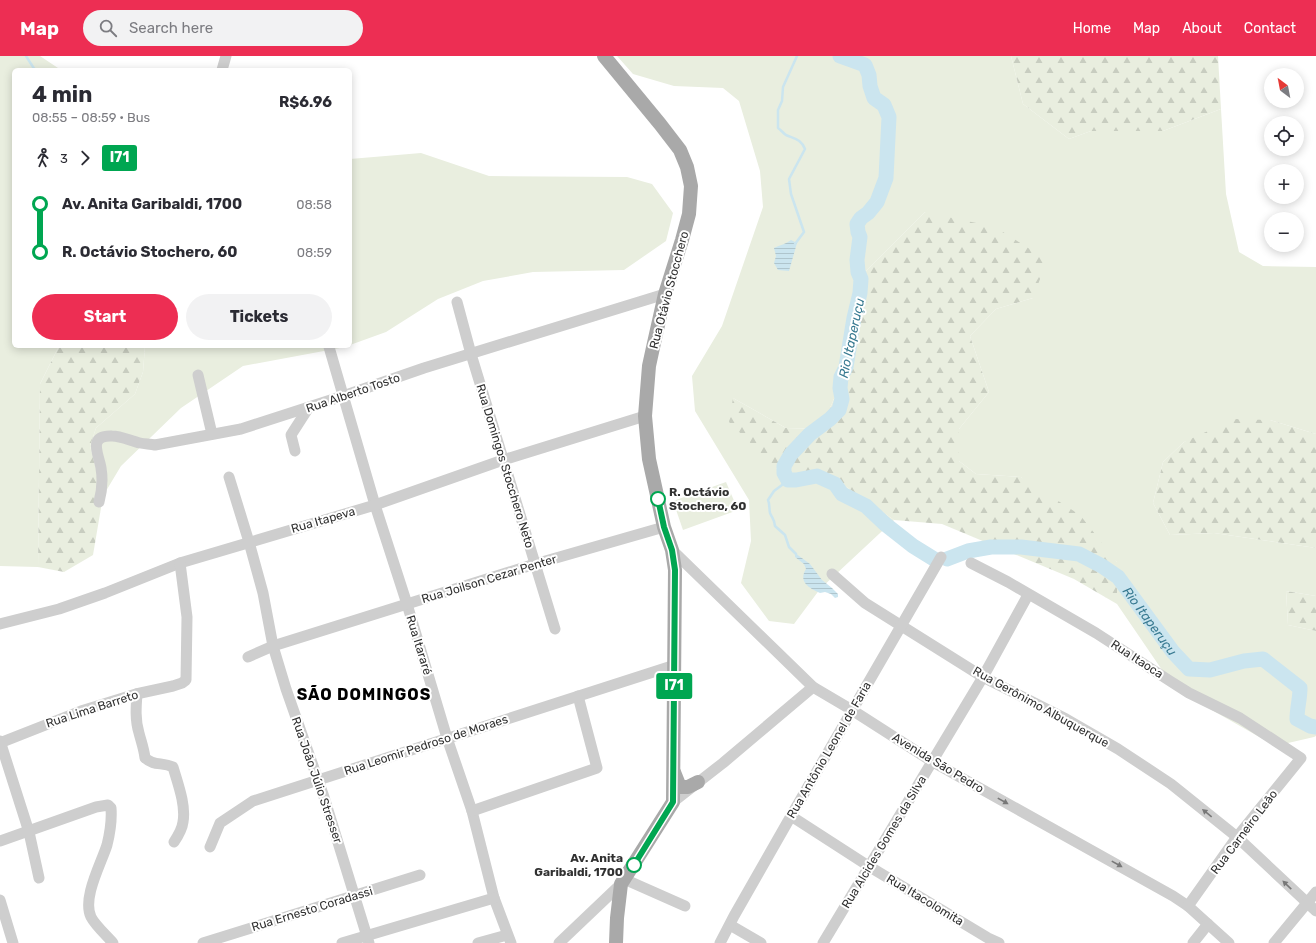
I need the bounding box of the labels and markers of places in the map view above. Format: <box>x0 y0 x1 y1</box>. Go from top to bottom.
place label: R. Octávio Stochero, 60 <box>669 485 746 513</box>
marker: R. Octávio Stochero, 60 <box>650 491 666 507</box>
place label: Av. Anita Garibaldi, 1700 <box>534 851 623 879</box>
marker: Av. Anita Garibaldi, 1700 <box>626 857 642 873</box>

